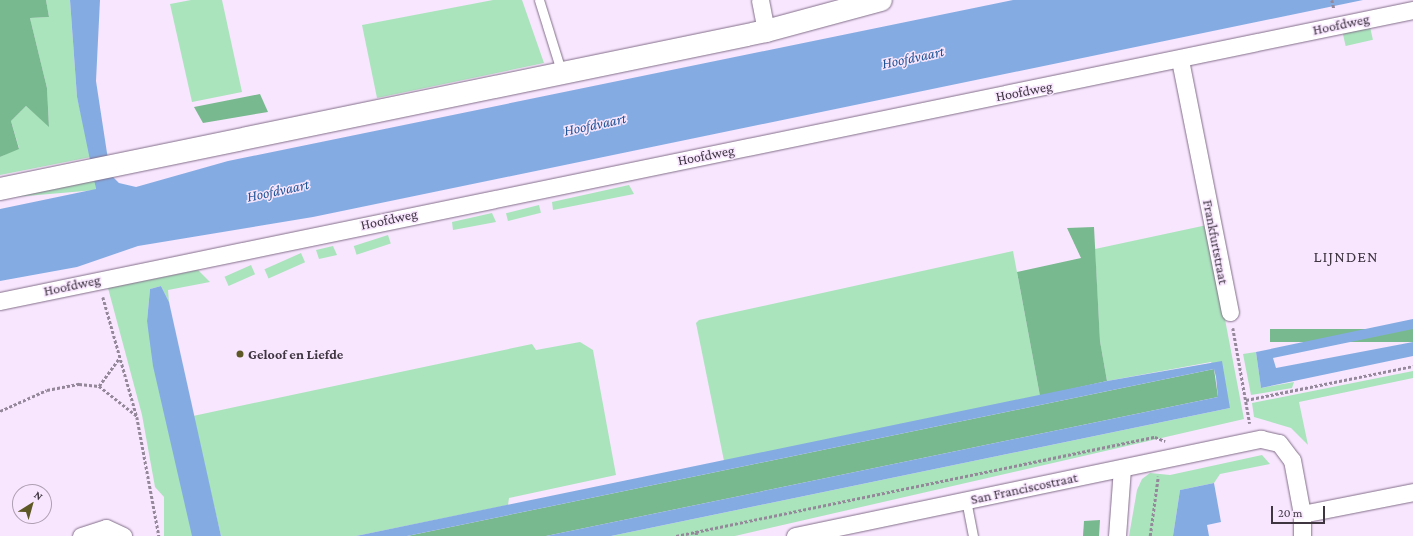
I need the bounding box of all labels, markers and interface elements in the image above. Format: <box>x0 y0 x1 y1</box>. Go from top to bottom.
street label: Hoofdweg <box>1311 10 1371 38</box>
water label: Hoofdvaart <box>880 43 946 73</box>
street label: Hoofdweg <box>994 77 1054 105</box>
water label: Hoofdvaart <box>562 110 628 140</box>
street label: Hoofdweg <box>676 141 736 169</box>
water label: Hoofdvaart <box>245 176 311 206</box>
street label: Frankfurtstraat <box>1200 198 1232 286</box>
street label: Hoofdweg <box>359 205 419 233</box>
district label: LIJNDEN <box>1313 247 1379 267</box>
street label: Hoofdweg <box>42 271 102 299</box>
place label: Geloof en Liefde <box>248 346 343 362</box>
marker: Geloof en Liefde <box>235 349 245 359</box>
street label: San Franciscostraat <box>969 468 1079 508</box>
north arrow <box>12 484 52 524</box>
text: N <box>32 488 45 502</box>
scale bar <box>1273 498 1327 524</box>
text: 20 m <box>1278 506 1302 520</box>

